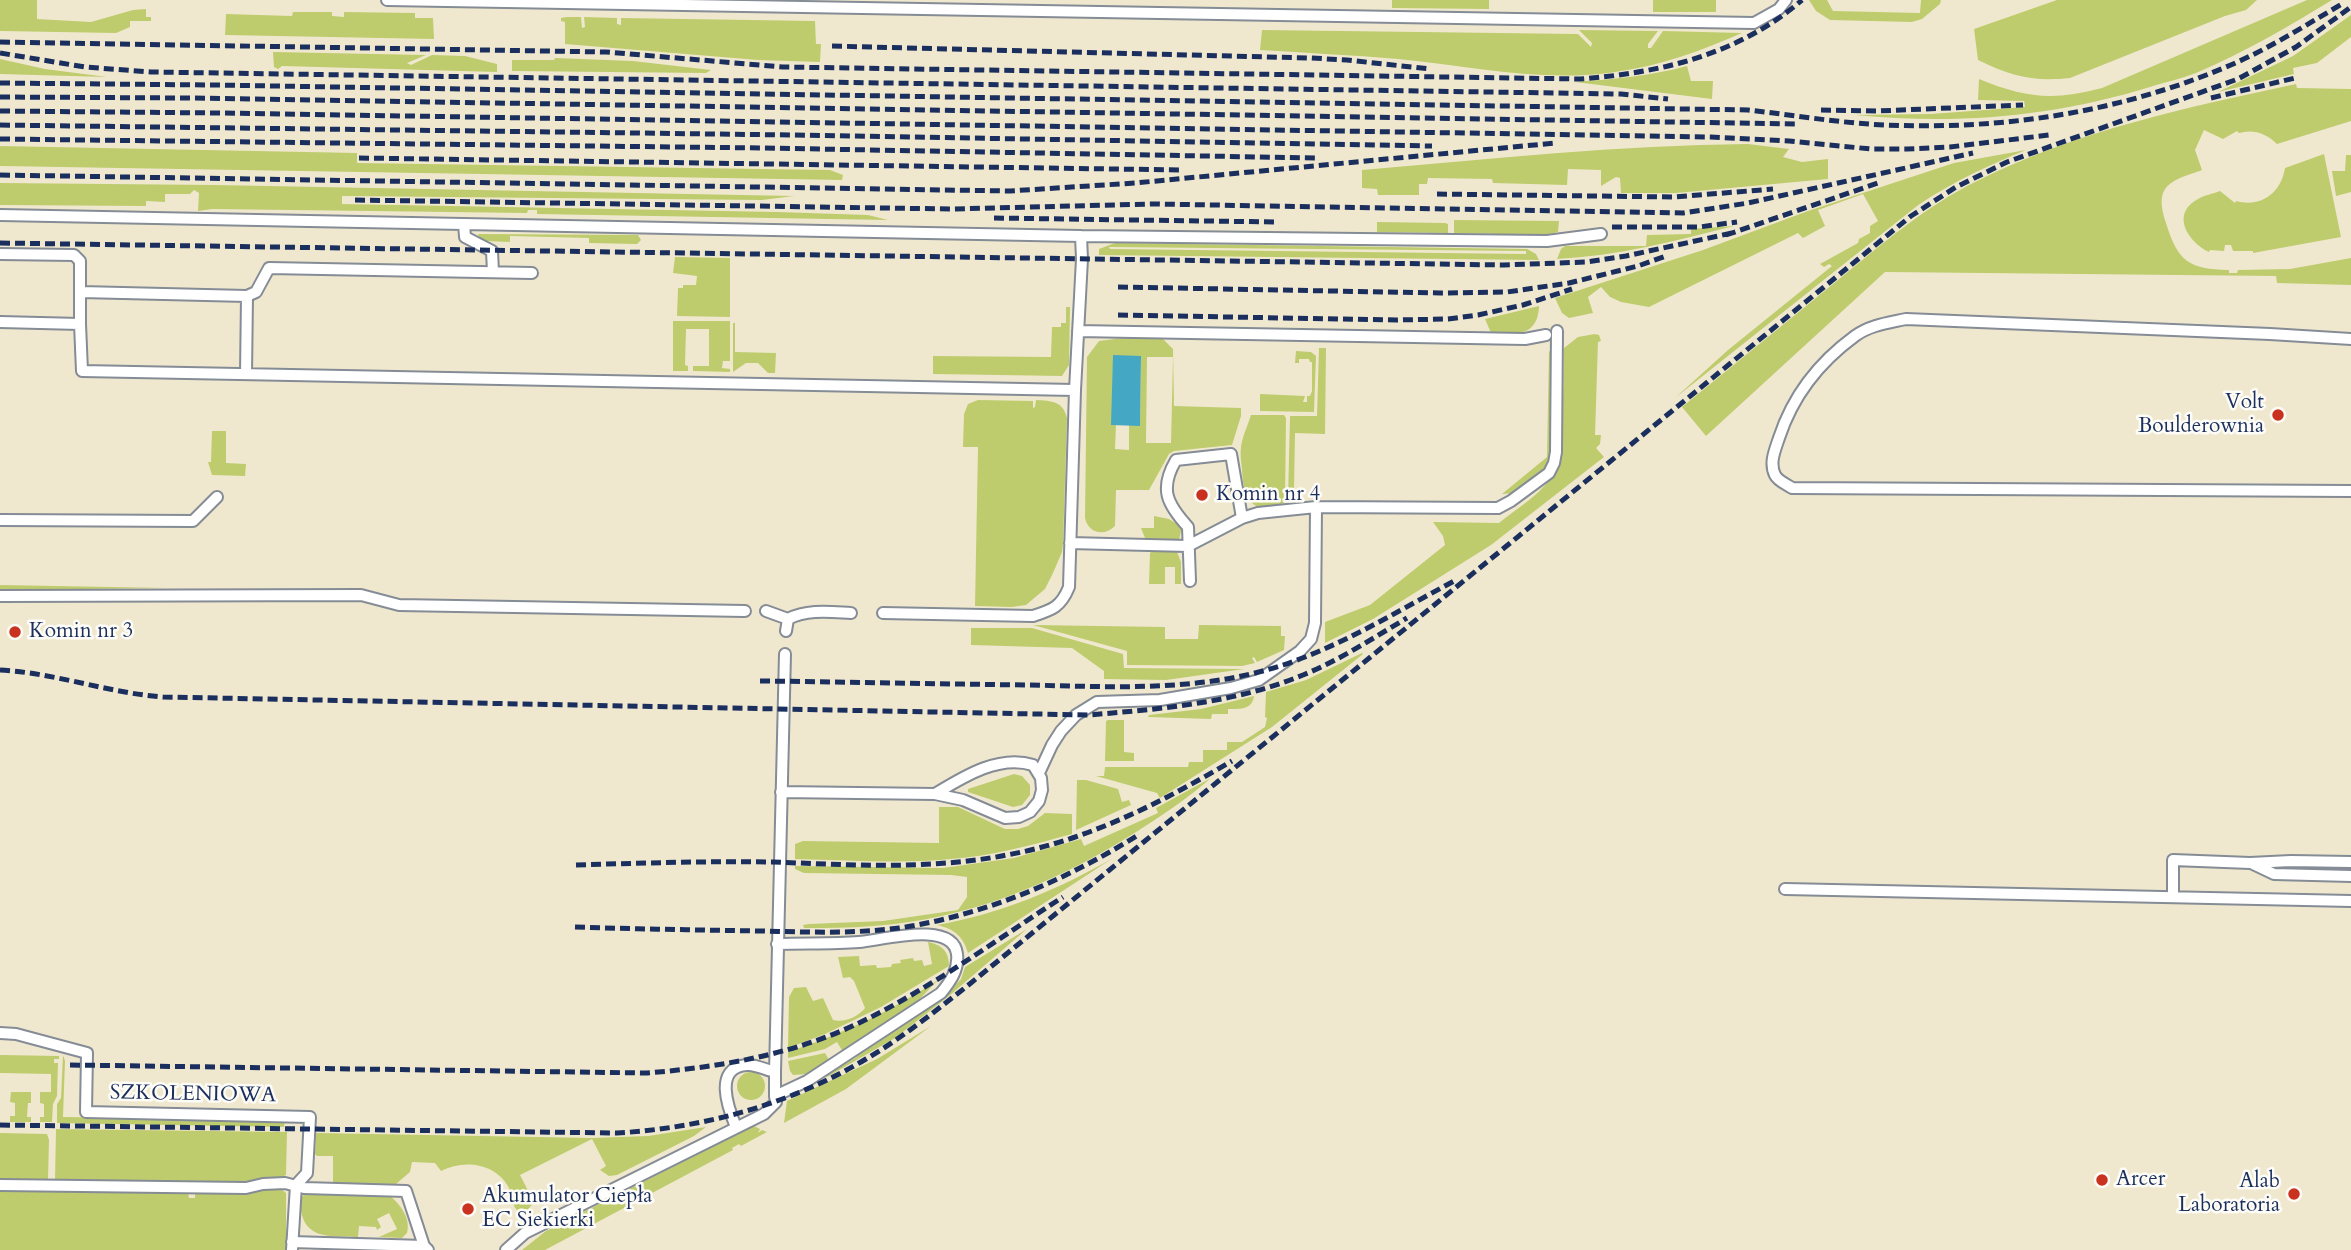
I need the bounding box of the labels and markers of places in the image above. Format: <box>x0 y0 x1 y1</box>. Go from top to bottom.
place label: Volt Boulderownia <box>2138 390 2264 440</box>
marker: Volt Boulderownia <box>2270 407 2286 423</box>
place label: Komin nr 4 <box>1216 482 1320 508</box>
marker: Komin nr 4 <box>1194 487 1210 503</box>
place label: Komin nr 3 <box>29 619 133 645</box>
marker: Komin nr 3 <box>7 624 23 640</box>
place label: Arcer <box>2116 1167 2165 1193</box>
place label: Alab Laboratoria <box>2178 1169 2280 1219</box>
marker: Arcer <box>2094 1172 2110 1188</box>
place label: Akumulator Ciepła EC Siekierki <box>482 1184 652 1234</box>
marker: Alab Laboratoria <box>2286 1186 2302 1202</box>
marker: Akumulator Ciepła EC Siekierki <box>460 1201 476 1217</box>

